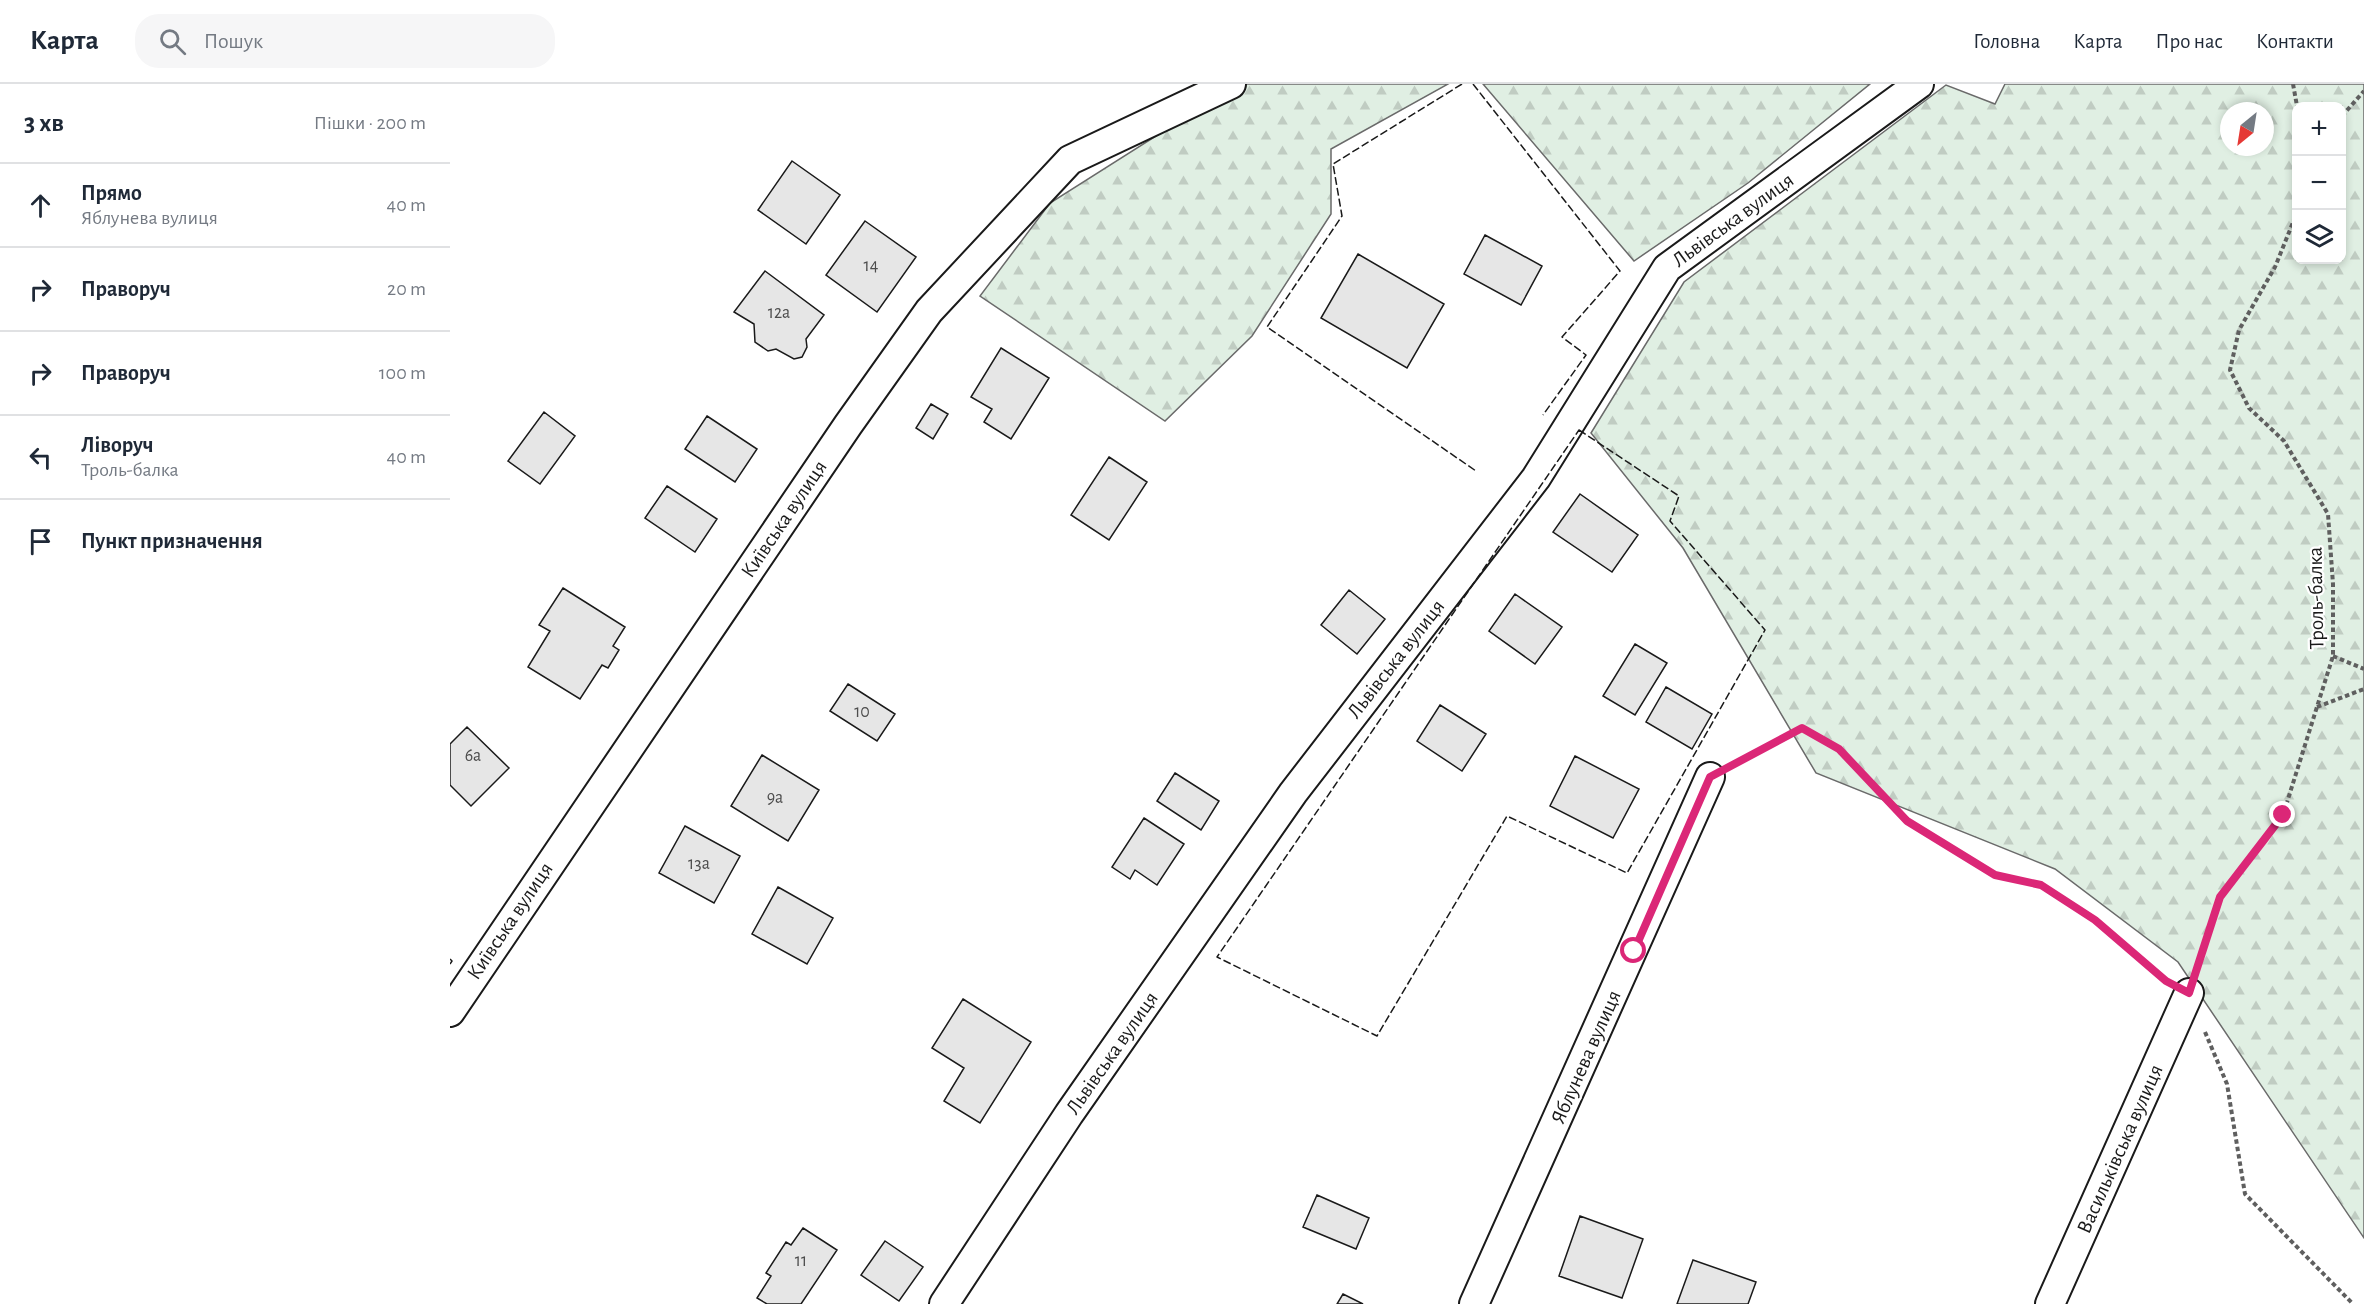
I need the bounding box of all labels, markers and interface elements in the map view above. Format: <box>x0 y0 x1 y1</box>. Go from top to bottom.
search box <box>135 14 555 68</box>
icon: search <box>156 25 189 58</box>
text: Карта <box>30 27 99 55</box>
text: Пошук <box>204 30 263 52</box>
text: Головна <box>1973 31 2040 52</box>
text: Карта <box>2073 31 2123 52</box>
text: Про нас <box>2156 31 2223 52</box>
text: Контакти <box>2256 31 2334 52</box>
north arrow <box>2220 102 2274 156</box>
map controls <box>2292 102 2346 264</box>
button: + <box>2292 102 2346 156</box>
text: 3 хв <box>24 110 64 136</box>
text: Пішки · 200 m <box>314 113 426 133</box>
button: − <box>2292 156 2346 210</box>
street label: Львівська вулиця <box>1669 169 1797 271</box>
text: Прямо <box>81 182 142 204</box>
icon: ahead <box>24 189 57 222</box>
text: 40 m <box>387 195 426 215</box>
text: Яблунева вулиця <box>81 208 218 228</box>
button: layers <box>2292 210 2346 264</box>
house number: 14 <box>864 257 879 275</box>
icon: right <box>24 273 57 306</box>
text: Праворуч <box>81 278 171 300</box>
text: 20 m <box>387 279 426 299</box>
house number: 12а <box>768 304 790 322</box>
icon: right <box>24 357 57 390</box>
text: Праворуч <box>81 362 171 384</box>
text: 100 m <box>379 363 426 383</box>
text: Ліворуч <box>81 434 154 456</box>
icon: left <box>24 441 57 474</box>
text: 40 m <box>387 447 426 467</box>
street label: Київська вулиця <box>737 457 831 581</box>
text: Троль-балка <box>81 460 179 480</box>
icon: arrive <box>24 525 57 558</box>
text: Пункт призначення <box>81 530 263 552</box>
street label: Троль-балка <box>2305 546 2327 649</box>
street label: Львівська вулиця <box>1343 596 1449 722</box>
house number: 10 <box>854 703 870 721</box>
house number: 6а <box>465 747 481 765</box>
house number: 9а <box>767 789 783 807</box>
route end <box>2269 801 2295 827</box>
house number: 13а <box>688 855 710 873</box>
street label: Київська вулиця <box>463 859 557 983</box>
route start <box>1620 937 1646 963</box>
street label: Яблунева вулиця <box>1547 987 1625 1127</box>
street label: Львівська вулиця <box>1062 988 1162 1118</box>
street label: Васильківська вулиця <box>2073 1061 2167 1237</box>
house number: 11 <box>795 1252 807 1270</box>

